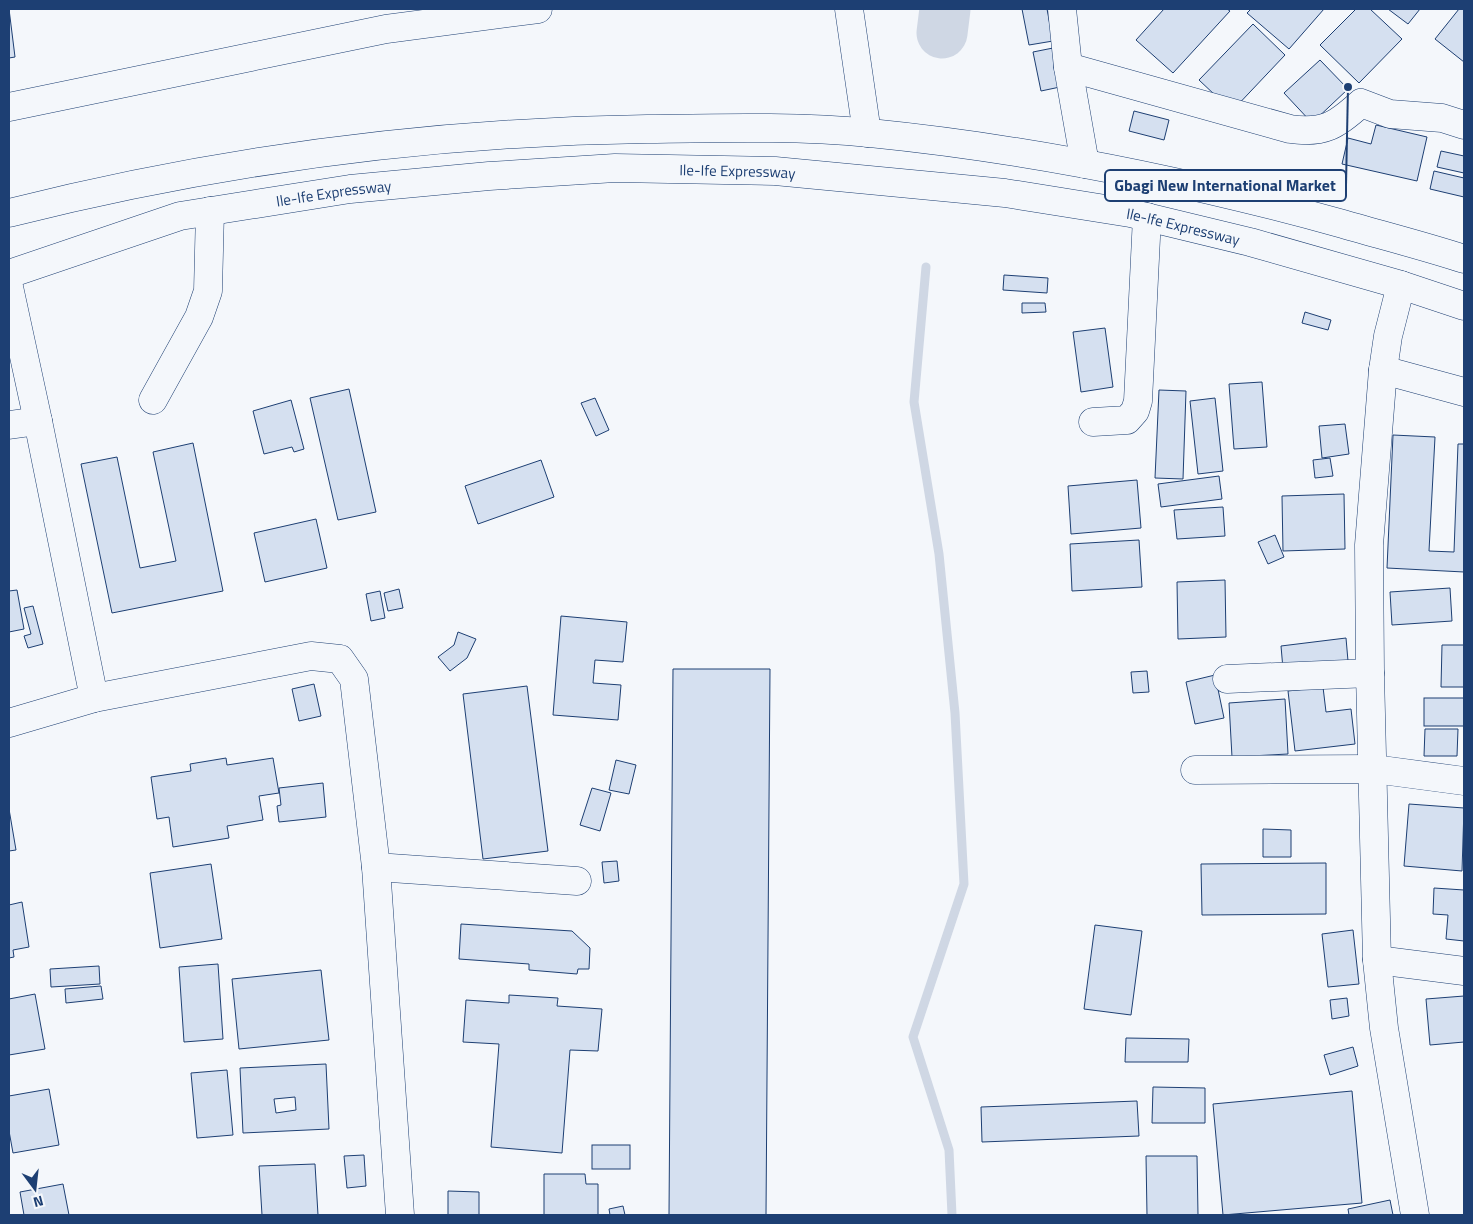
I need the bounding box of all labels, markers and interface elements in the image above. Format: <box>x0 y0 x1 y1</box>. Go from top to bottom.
street label: Ile-Ife Expressway <box>679 158 797 184</box>
callout: Gbagi New International Market <box>1105 170 1346 201</box>
text: Gbagi New International Market <box>1114 173 1336 197</box>
street label: Ile-Ife Expressway <box>274 174 392 212</box>
street label: Ile-Ife Expressway <box>1125 201 1242 251</box>
north arrow <box>10 1164 60 1214</box>
text: N <box>31 1191 46 1213</box>

